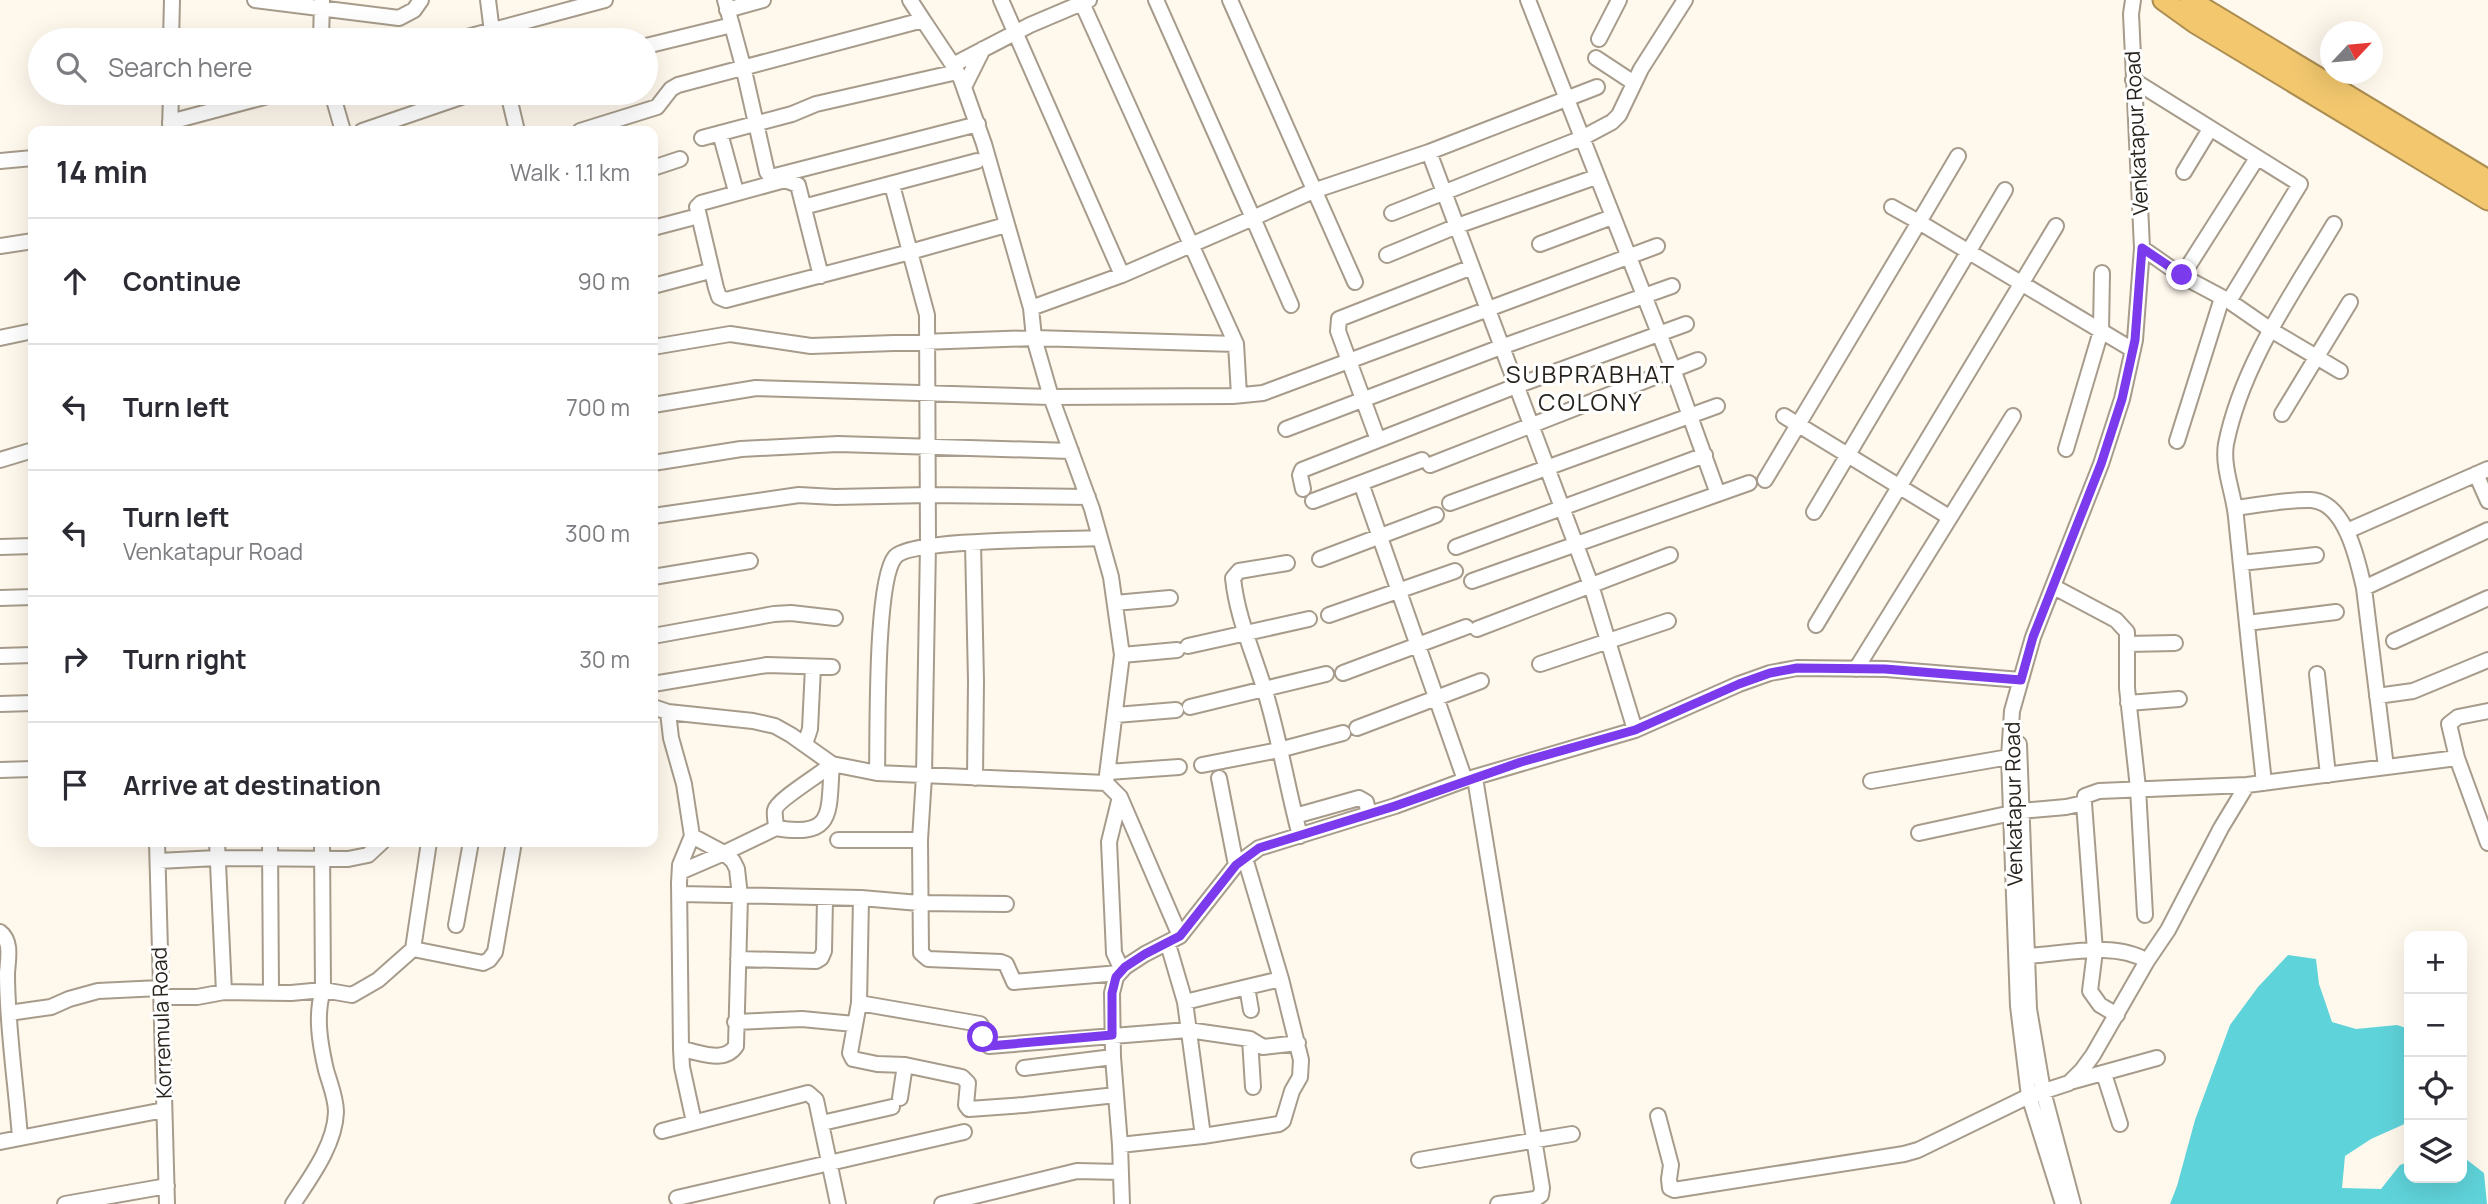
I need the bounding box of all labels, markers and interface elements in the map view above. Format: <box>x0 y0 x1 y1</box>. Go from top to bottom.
north arrow <box>2320 21 2383 84</box>
search box <box>28 28 658 105</box>
icon: search <box>52 48 90 86</box>
text: Search here <box>108 49 253 85</box>
street label: Venkatapur Road <box>2118 50 2154 216</box>
text: 14 min <box>56 151 148 192</box>
text: Walk · 1.1 km <box>510 156 630 188</box>
route end <box>2166 259 2197 290</box>
icon: ahead <box>56 262 94 300</box>
text: Continue <box>123 263 241 299</box>
text: 90 m <box>578 265 630 297</box>
district label: SUBPRABHAT COLONY <box>1506 357 1676 418</box>
icon: left <box>56 388 94 426</box>
text: Turn left <box>123 389 230 425</box>
text: 700 m <box>566 391 630 423</box>
text: Turn left <box>123 499 230 535</box>
icon: left <box>56 514 94 552</box>
text: 300 m <box>565 517 630 549</box>
text: Venkatapur Road <box>123 535 303 567</box>
icon: right <box>56 640 94 678</box>
text: Turn right <box>123 641 247 677</box>
text: 30 m <box>579 643 630 675</box>
street label: Venkatapur Road <box>1998 722 2028 886</box>
icon: arrive <box>56 766 94 804</box>
text: Arrive at destination <box>123 767 381 803</box>
map controls <box>2404 931 2467 1183</box>
button: + <box>2404 931 2467 994</box>
street label: Korremula Road <box>144 947 178 1099</box>
button: − <box>2404 994 2467 1057</box>
route start <box>967 1021 998 1052</box>
button: locate <box>2404 1057 2467 1120</box>
button: layers <box>2404 1120 2467 1183</box>

